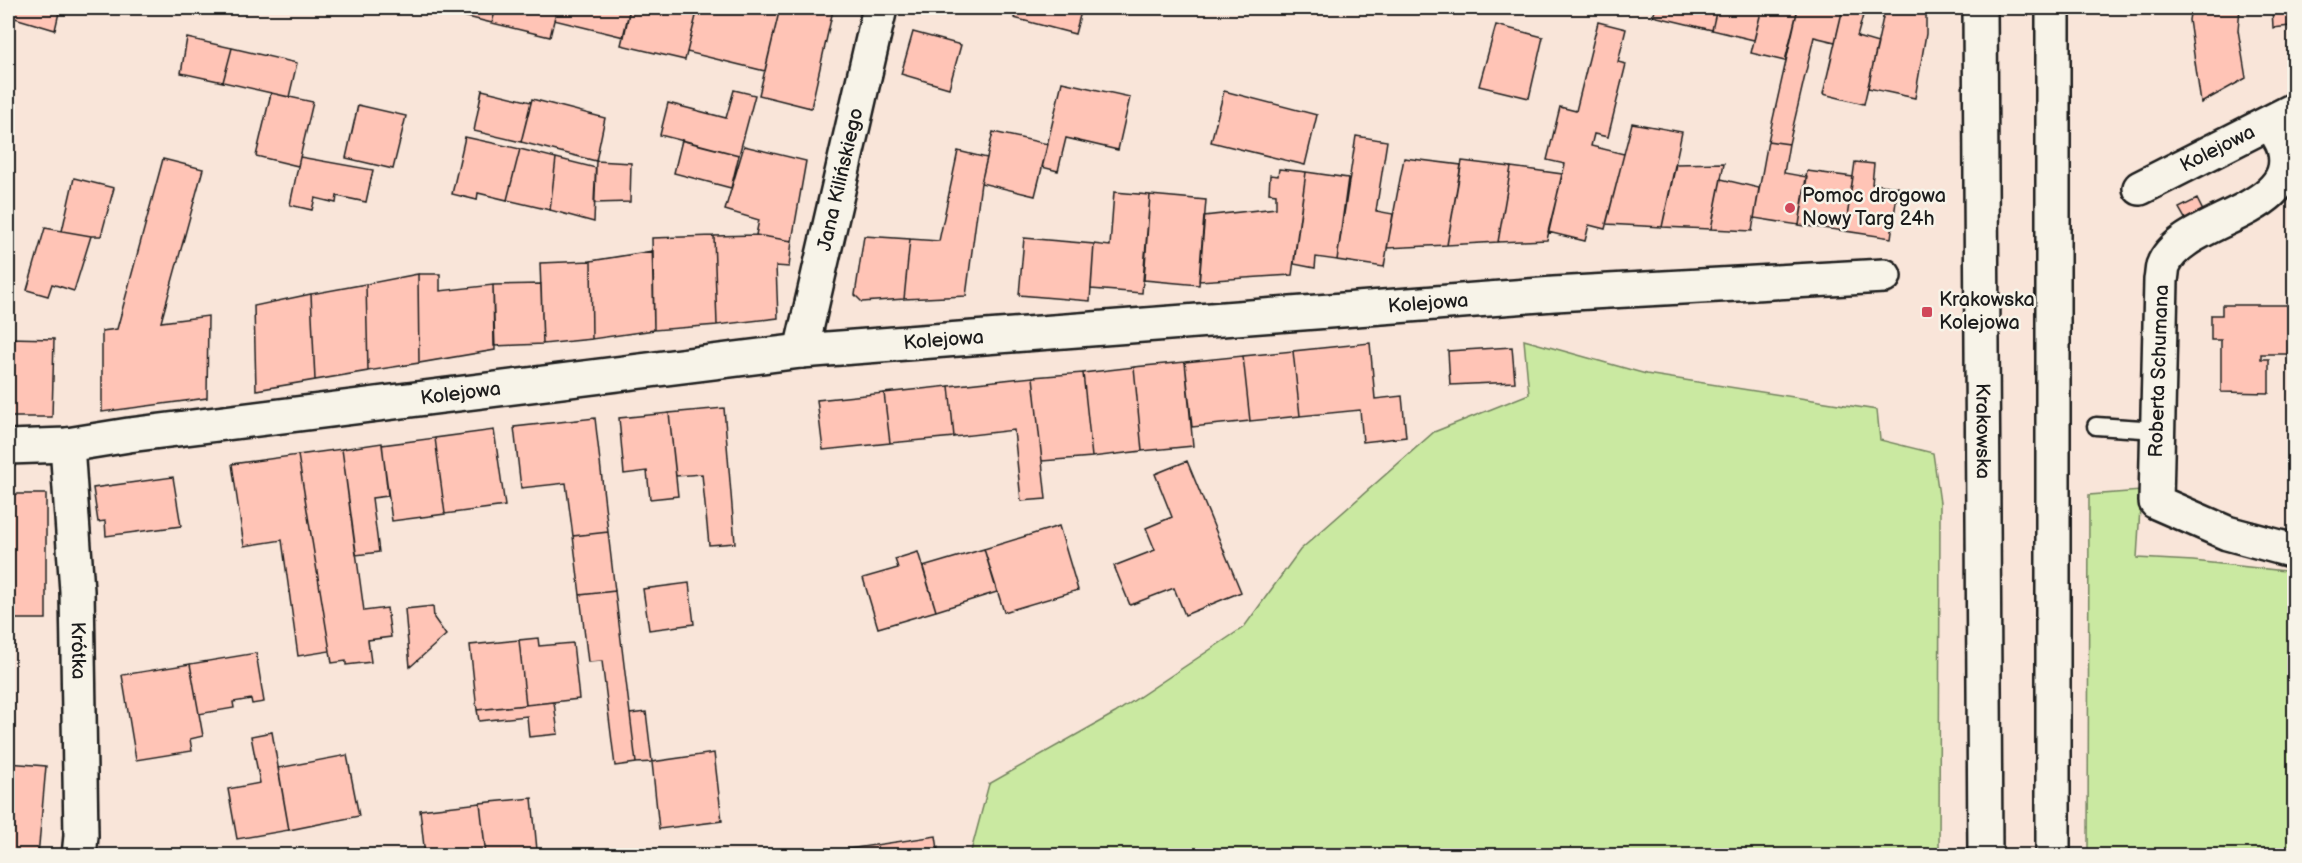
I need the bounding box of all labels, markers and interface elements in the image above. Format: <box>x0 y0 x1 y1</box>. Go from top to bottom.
street label: Jana Kilińskiego <box>812 106 869 253</box>
street label: Kolejowa <box>2176 120 2259 178</box>
place label: Pomoc drogowa Nowy Targ 24h <box>1802 184 1946 231</box>
marker: Pomoc drogowa Nowy Targ 24h <box>1783 201 1797 215</box>
street label: Roberta Schumana <box>2144 284 2174 458</box>
place label: Krakowska Kolejowa <box>1939 288 2035 335</box>
street label: Kolejowa <box>1387 289 1469 319</box>
marker: Krakowska Kolejowa <box>1920 305 1934 319</box>
street label: Kolejowa <box>902 325 985 355</box>
street label: Kolejowa <box>419 377 502 410</box>
street label: Krakowska <box>1970 383 1995 479</box>
street label: Krótka <box>66 622 90 680</box>

